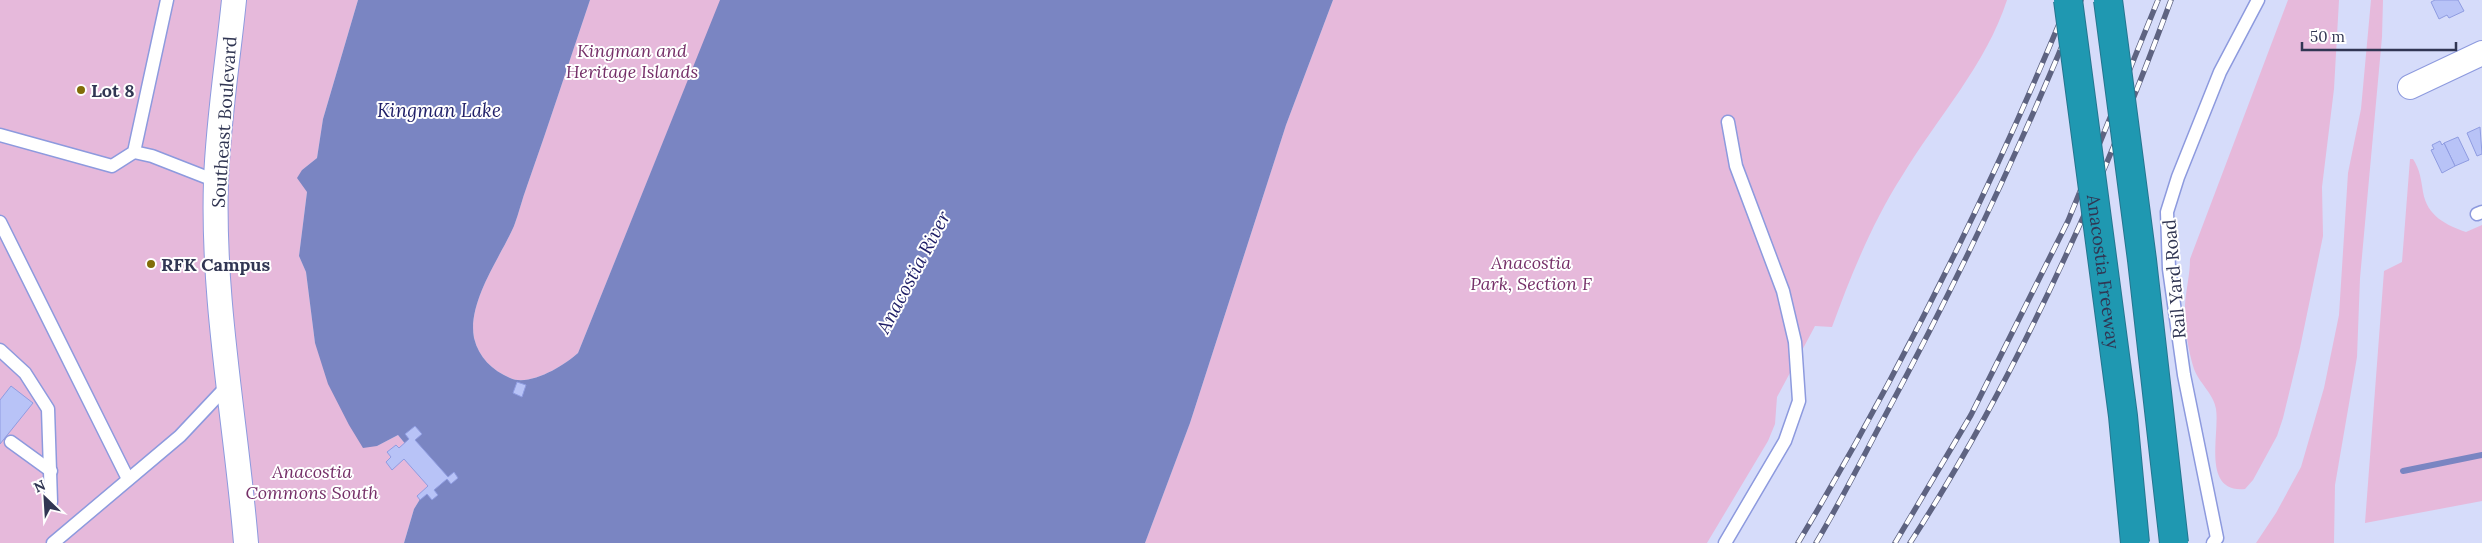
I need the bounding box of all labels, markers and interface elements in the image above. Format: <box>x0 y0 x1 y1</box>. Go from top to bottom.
scale bar <box>2302 20 2456 52</box>
text: 50 m <box>2310 27 2345 46</box>
street label: Southeast Boulevard <box>207 35 241 209</box>
park label: Kingman and Heritage Islands <box>566 39 698 83</box>
place label: Lot 8 <box>91 79 135 102</box>
marker: Lot 8 <box>75 84 87 96</box>
water label: Kingman Lake <box>377 98 501 122</box>
street label: Anacostia Freeway <box>2082 192 2126 351</box>
water label: Anacostia River <box>870 206 955 338</box>
street label: Rail Yard Road <box>2157 218 2191 340</box>
park label: Anacostia Park, Section F <box>1470 251 1592 295</box>
place label: RFK Campus <box>161 253 270 276</box>
marker: RFK Campus <box>145 258 157 270</box>
park label: Anacostia Commons South <box>245 460 379 504</box>
north arrow <box>20 473 70 523</box>
text: N <box>31 476 48 497</box>

